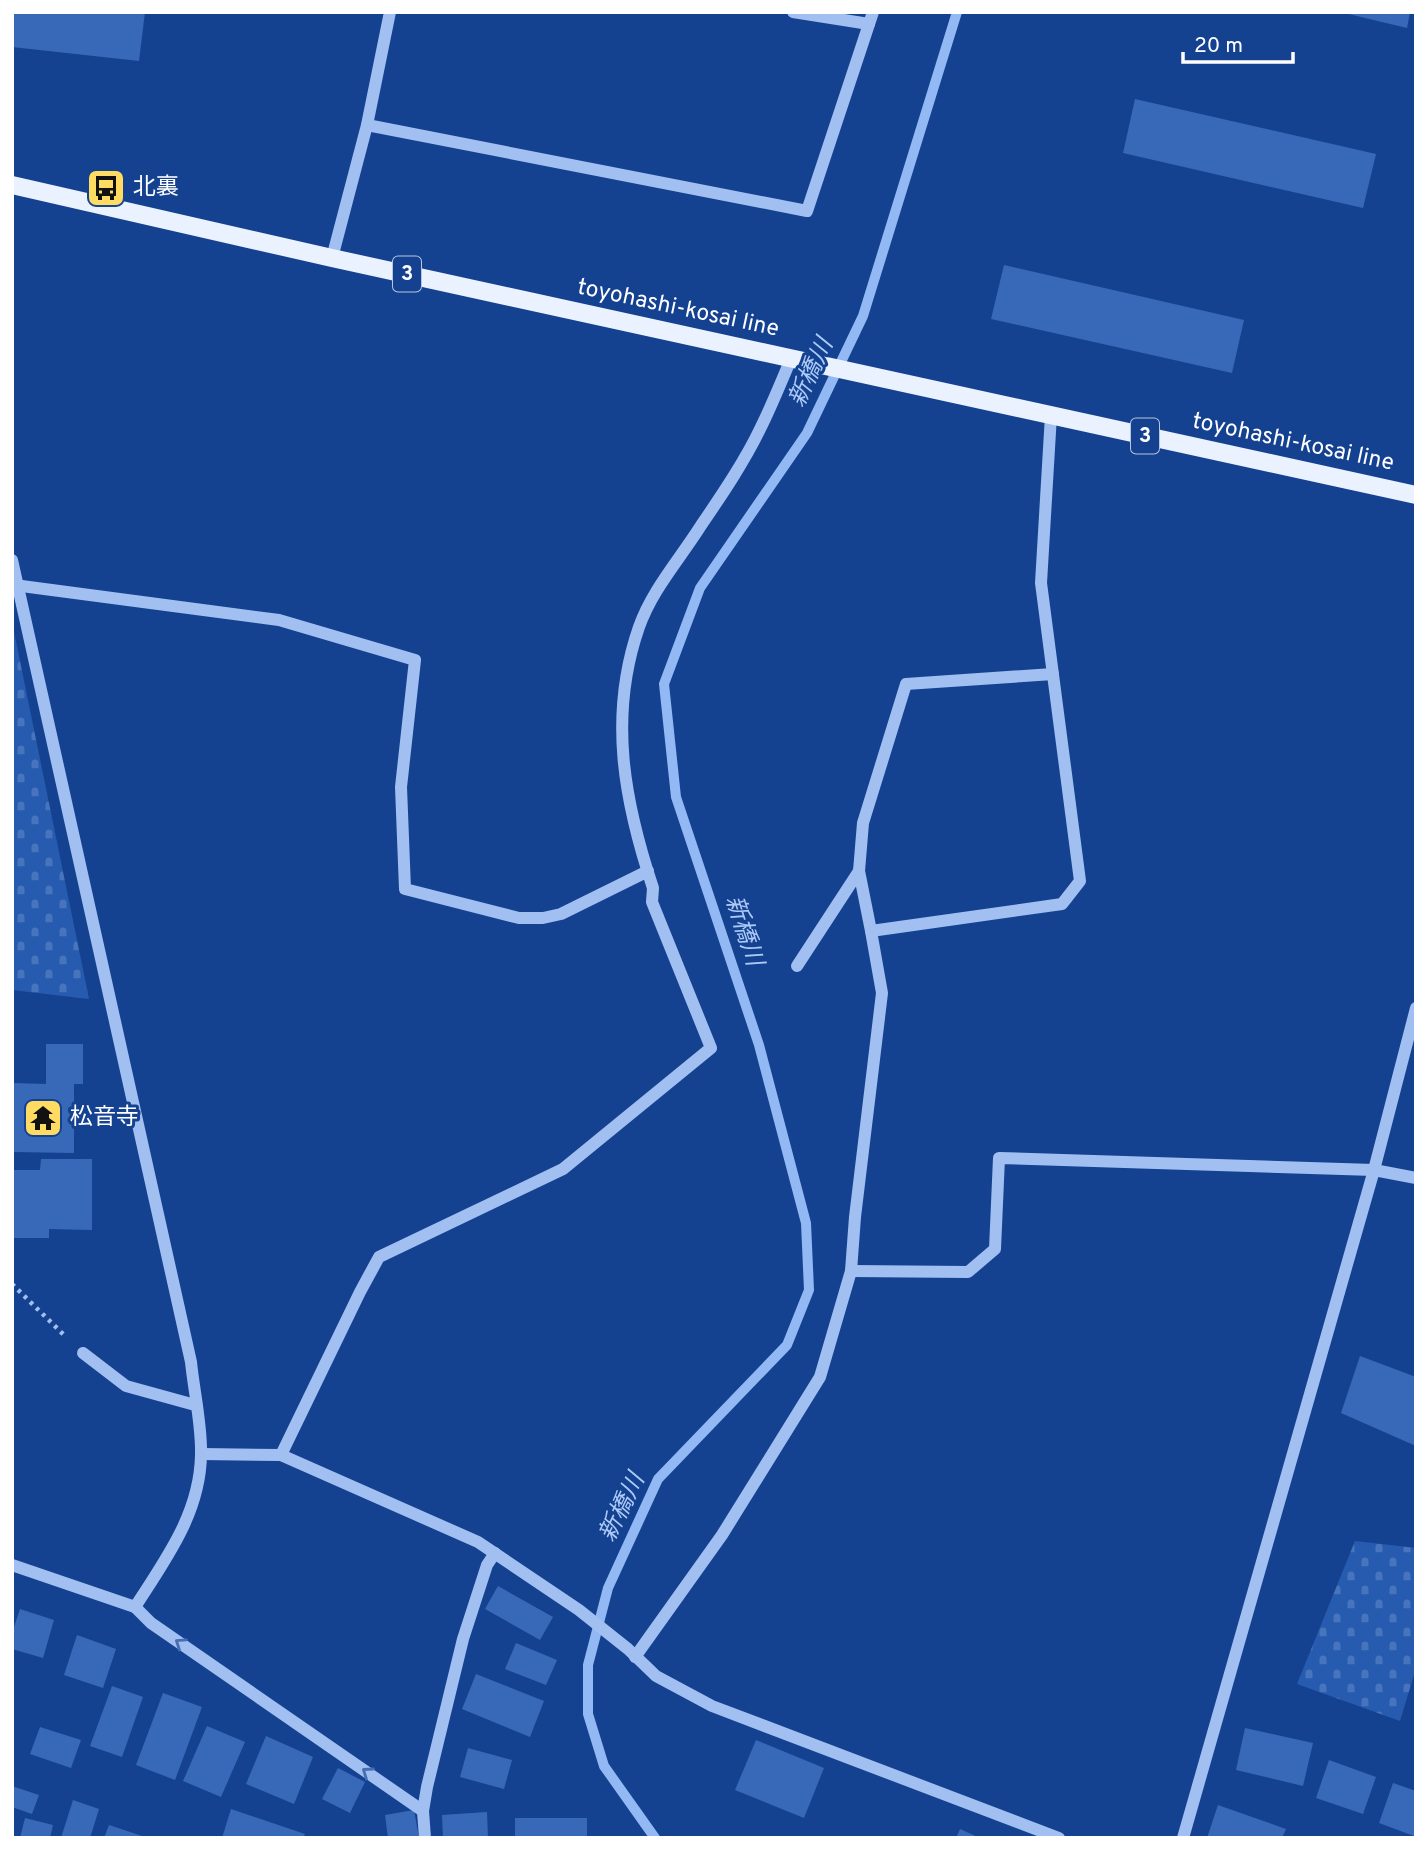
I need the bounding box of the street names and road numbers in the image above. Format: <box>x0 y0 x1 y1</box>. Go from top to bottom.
road number: 3 <box>393 256 421 292</box>
street label: toyohashi-kosai line <box>574 273 782 345</box>
street label: toyohashi-kosai line <box>1189 407 1397 479</box>
road number: 3 <box>1131 418 1159 453</box>

